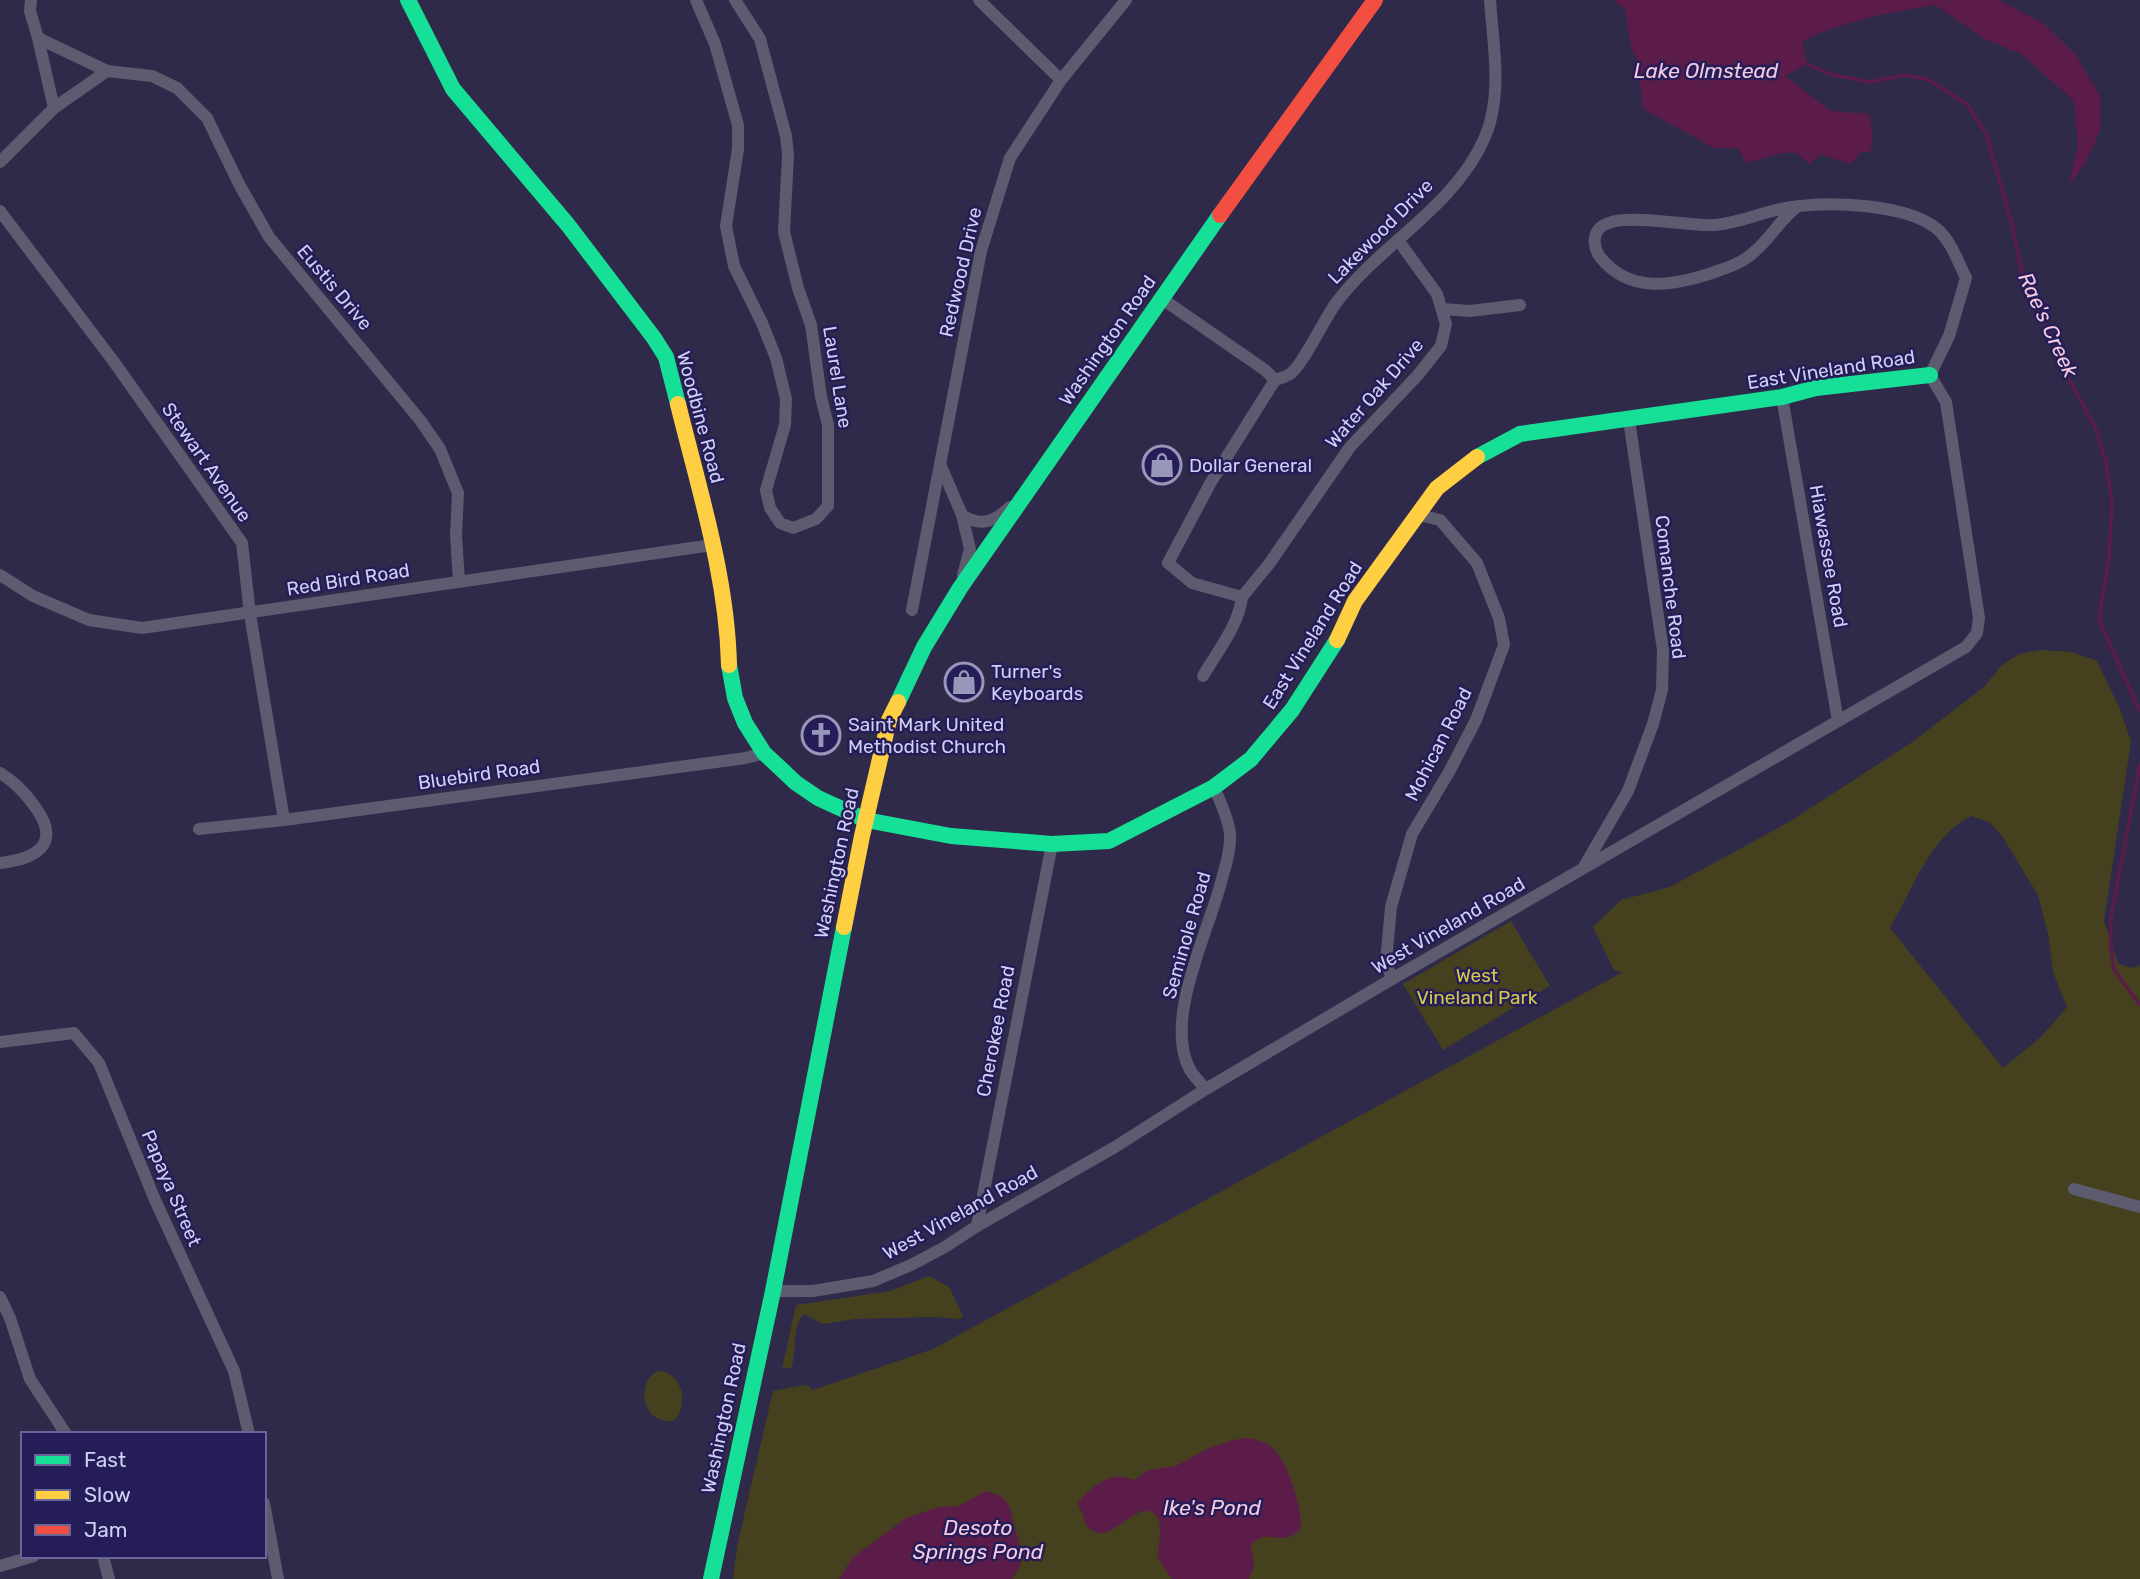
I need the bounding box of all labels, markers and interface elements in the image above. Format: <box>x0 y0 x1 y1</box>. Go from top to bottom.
water label: Lake Olmstead <box>1634 58 1779 83</box>
street label: Lakewood Drive <box>1323 174 1438 289</box>
street label: Redwood Drive <box>934 205 987 339</box>
street label: Eustis Drive <box>292 240 377 335</box>
water label: Rae's Creek <box>2013 268 2084 382</box>
street label: Washington Road <box>1054 271 1161 410</box>
street label: Laurel Lane <box>818 324 857 430</box>
street label: Water Oak Drive <box>1320 334 1428 453</box>
street label: East Vineland Road <box>1745 345 1917 394</box>
street label: Woodbine Road <box>672 349 729 486</box>
street label: Stewart Avenue <box>157 398 256 526</box>
shop icon: Dollar General <box>1141 444 1183 486</box>
place label: Dollar General <box>1189 454 1312 477</box>
street label: Hiawassee Road <box>1805 483 1852 629</box>
street label: Comanche Road <box>1650 514 1691 660</box>
street label: East Vineland Road <box>1258 557 1367 713</box>
street label: Red Bird Road <box>285 558 411 601</box>
place label: Turner's Keyboards <box>991 660 1083 705</box>
shop icon: Turner's Keyboards <box>943 661 985 703</box>
street label: Mohican Road <box>1400 684 1477 805</box>
place label: Saint Mark United Methodist Church <box>848 713 1006 758</box>
church icon: Saint Mark United Methodist Church <box>800 714 842 756</box>
street label: Bluebird Road <box>416 755 542 794</box>
street label: Washington Road <box>809 786 864 941</box>
street label: Seminole Road <box>1157 869 1216 1001</box>
street label: West Vineland Road <box>1367 872 1529 979</box>
street label: Cherokee Road <box>972 964 1019 1099</box>
park label: West Vineland Park <box>1416 964 1538 1009</box>
street label: Papaya Street <box>137 1126 207 1250</box>
street label: West Vineland Road <box>879 1160 1042 1265</box>
street label: Washington Road <box>696 1341 751 1496</box>
legend <box>21 1432 266 1558</box>
text: Fast <box>84 1447 126 1472</box>
text: Slow <box>84 1482 131 1507</box>
water label: Ike's Pond <box>1163 1495 1262 1520</box>
water label: Desoto Springs Pond <box>913 1515 1044 1564</box>
text: Jam <box>84 1517 128 1542</box>

